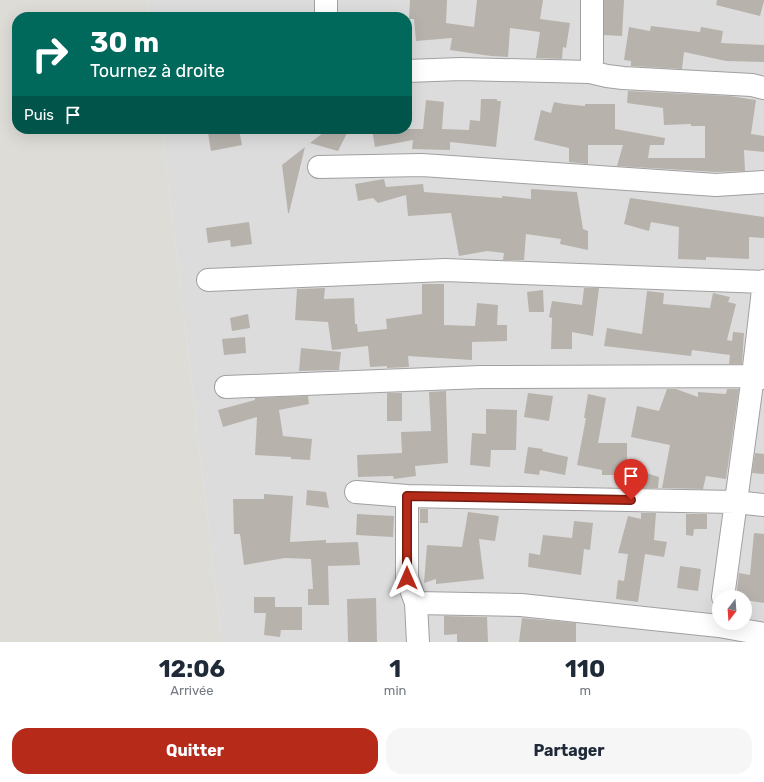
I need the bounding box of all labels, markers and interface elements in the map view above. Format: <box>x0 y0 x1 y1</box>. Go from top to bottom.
text: 30 m <box>90 26 159 59</box>
icon: right <box>24 28 76 80</box>
text: Tournez à droite <box>90 60 225 82</box>
icon: arrive <box>62 104 84 126</box>
text: Puis <box>24 106 54 124</box>
pin <box>614 459 648 500</box>
icon: arrive <box>620 465 642 487</box>
position arrow <box>386 557 428 599</box>
north arrow <box>712 590 752 630</box>
map controls <box>712 590 752 630</box>
text: 12:06 <box>159 655 225 683</box>
text: 1 <box>389 655 401 683</box>
text: 110 <box>565 655 605 683</box>
text: Arrivée <box>170 683 214 698</box>
text: min <box>384 683 406 698</box>
text: m <box>579 683 591 698</box>
button: Quitter <box>12 728 378 774</box>
button: Partager <box>386 728 752 774</box>

